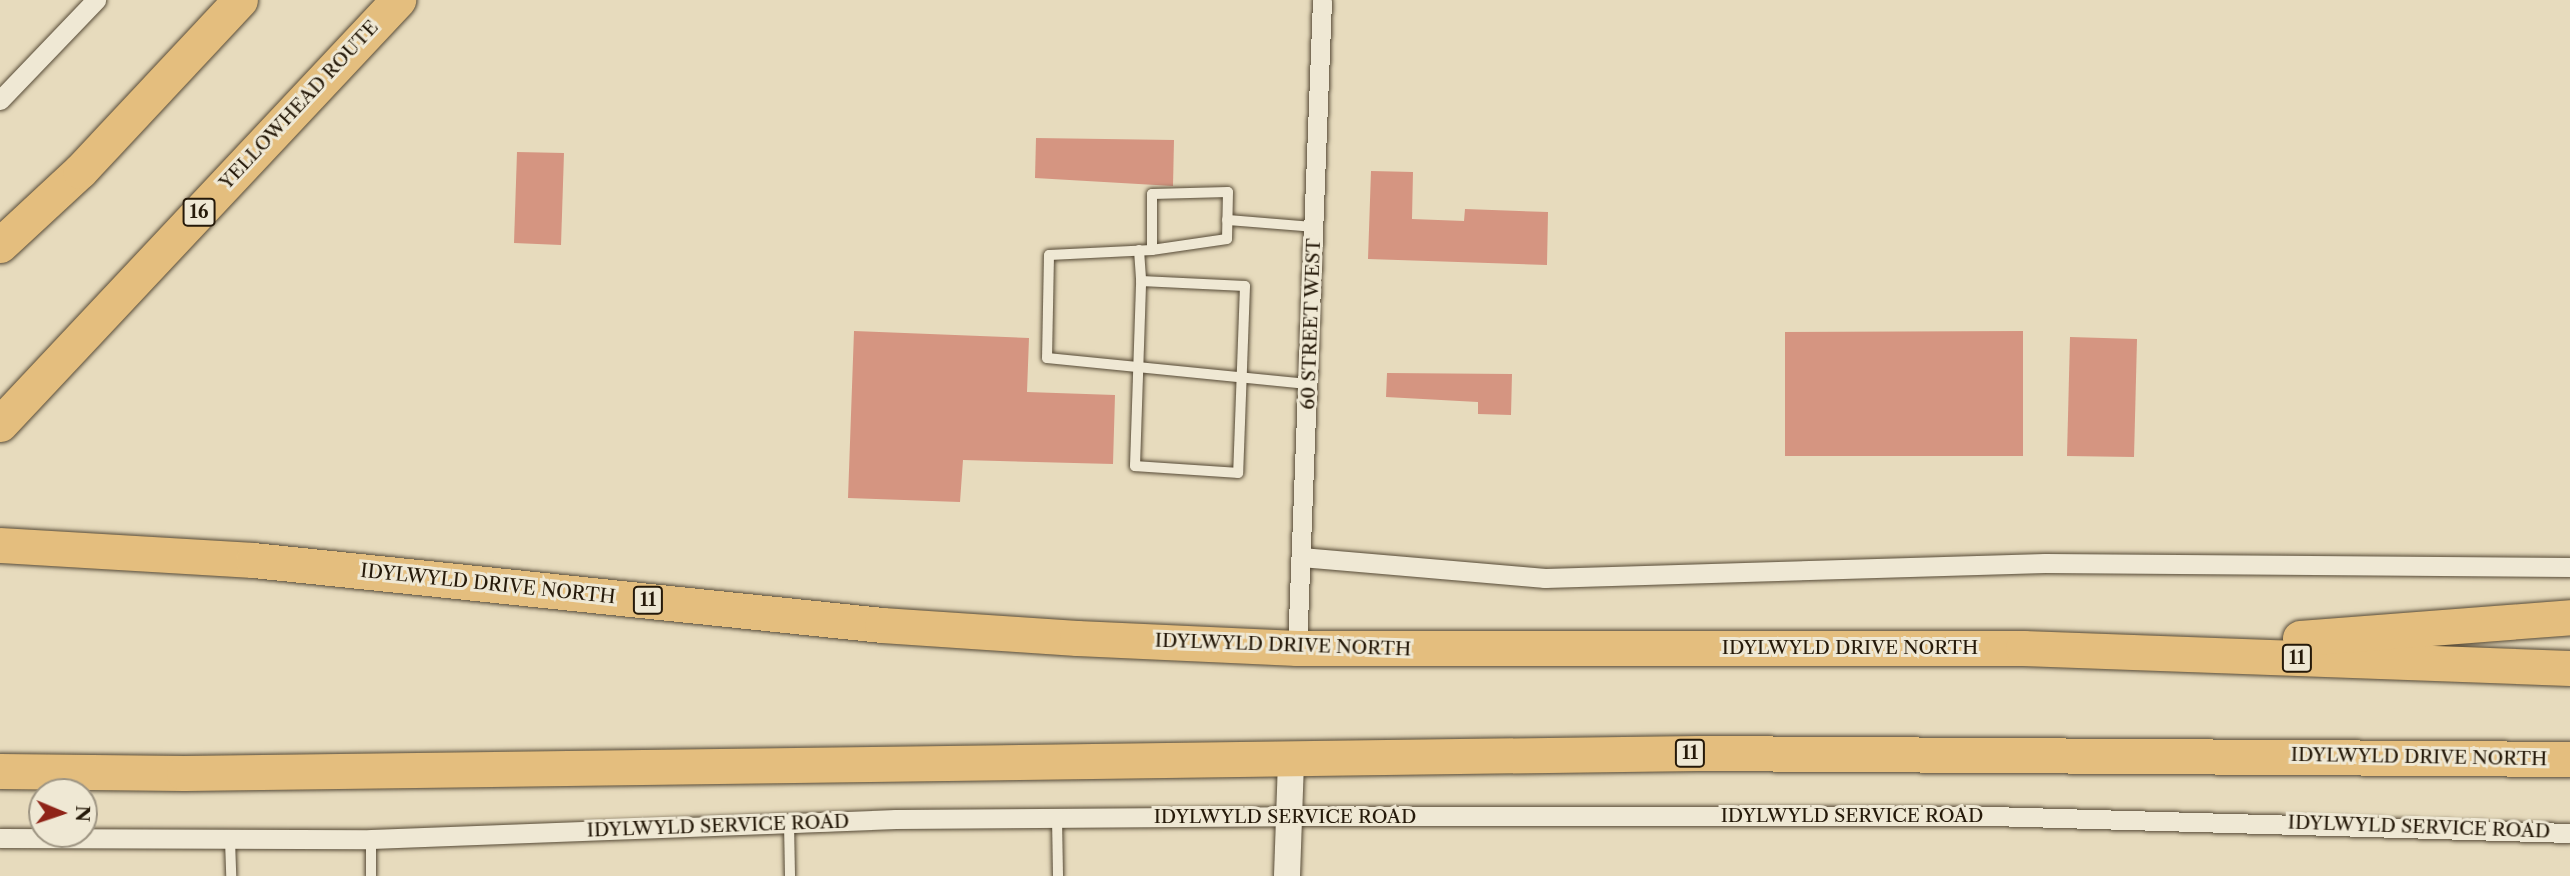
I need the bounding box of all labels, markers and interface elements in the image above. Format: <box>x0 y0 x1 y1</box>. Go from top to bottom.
street label: YELLOWHEAD ROUTE <box>215 16 383 194</box>
road number: 16 <box>182 197 216 226</box>
street label: 60 STREET WEST <box>1297 237 1325 411</box>
street label: IDYLWYLD DRIVE NORTH <box>359 559 617 609</box>
road number: 11 <box>632 586 664 614</box>
street label: IDYLWYLD DRIVE NORTH <box>1154 629 1412 661</box>
street label: IDYLWYLD DRIVE NORTH <box>1722 637 1978 659</box>
road number: 11 <box>2281 644 2313 672</box>
road number: 11 <box>1674 738 1706 768</box>
street label: IDYLWYLD DRIVE NORTH <box>2291 743 2547 771</box>
north arrow <box>28 778 98 848</box>
text: N <box>71 805 94 822</box>
street label: IDYLWYLD SERVICE ROAD <box>1721 805 1983 827</box>
street label: IDYLWYLD SERVICE ROAD <box>1154 806 1416 828</box>
street label: IDYLWYLD SERVICE ROAD <box>586 810 850 842</box>
street label: IDYLWYLD SERVICE ROAD <box>2287 811 2551 843</box>

